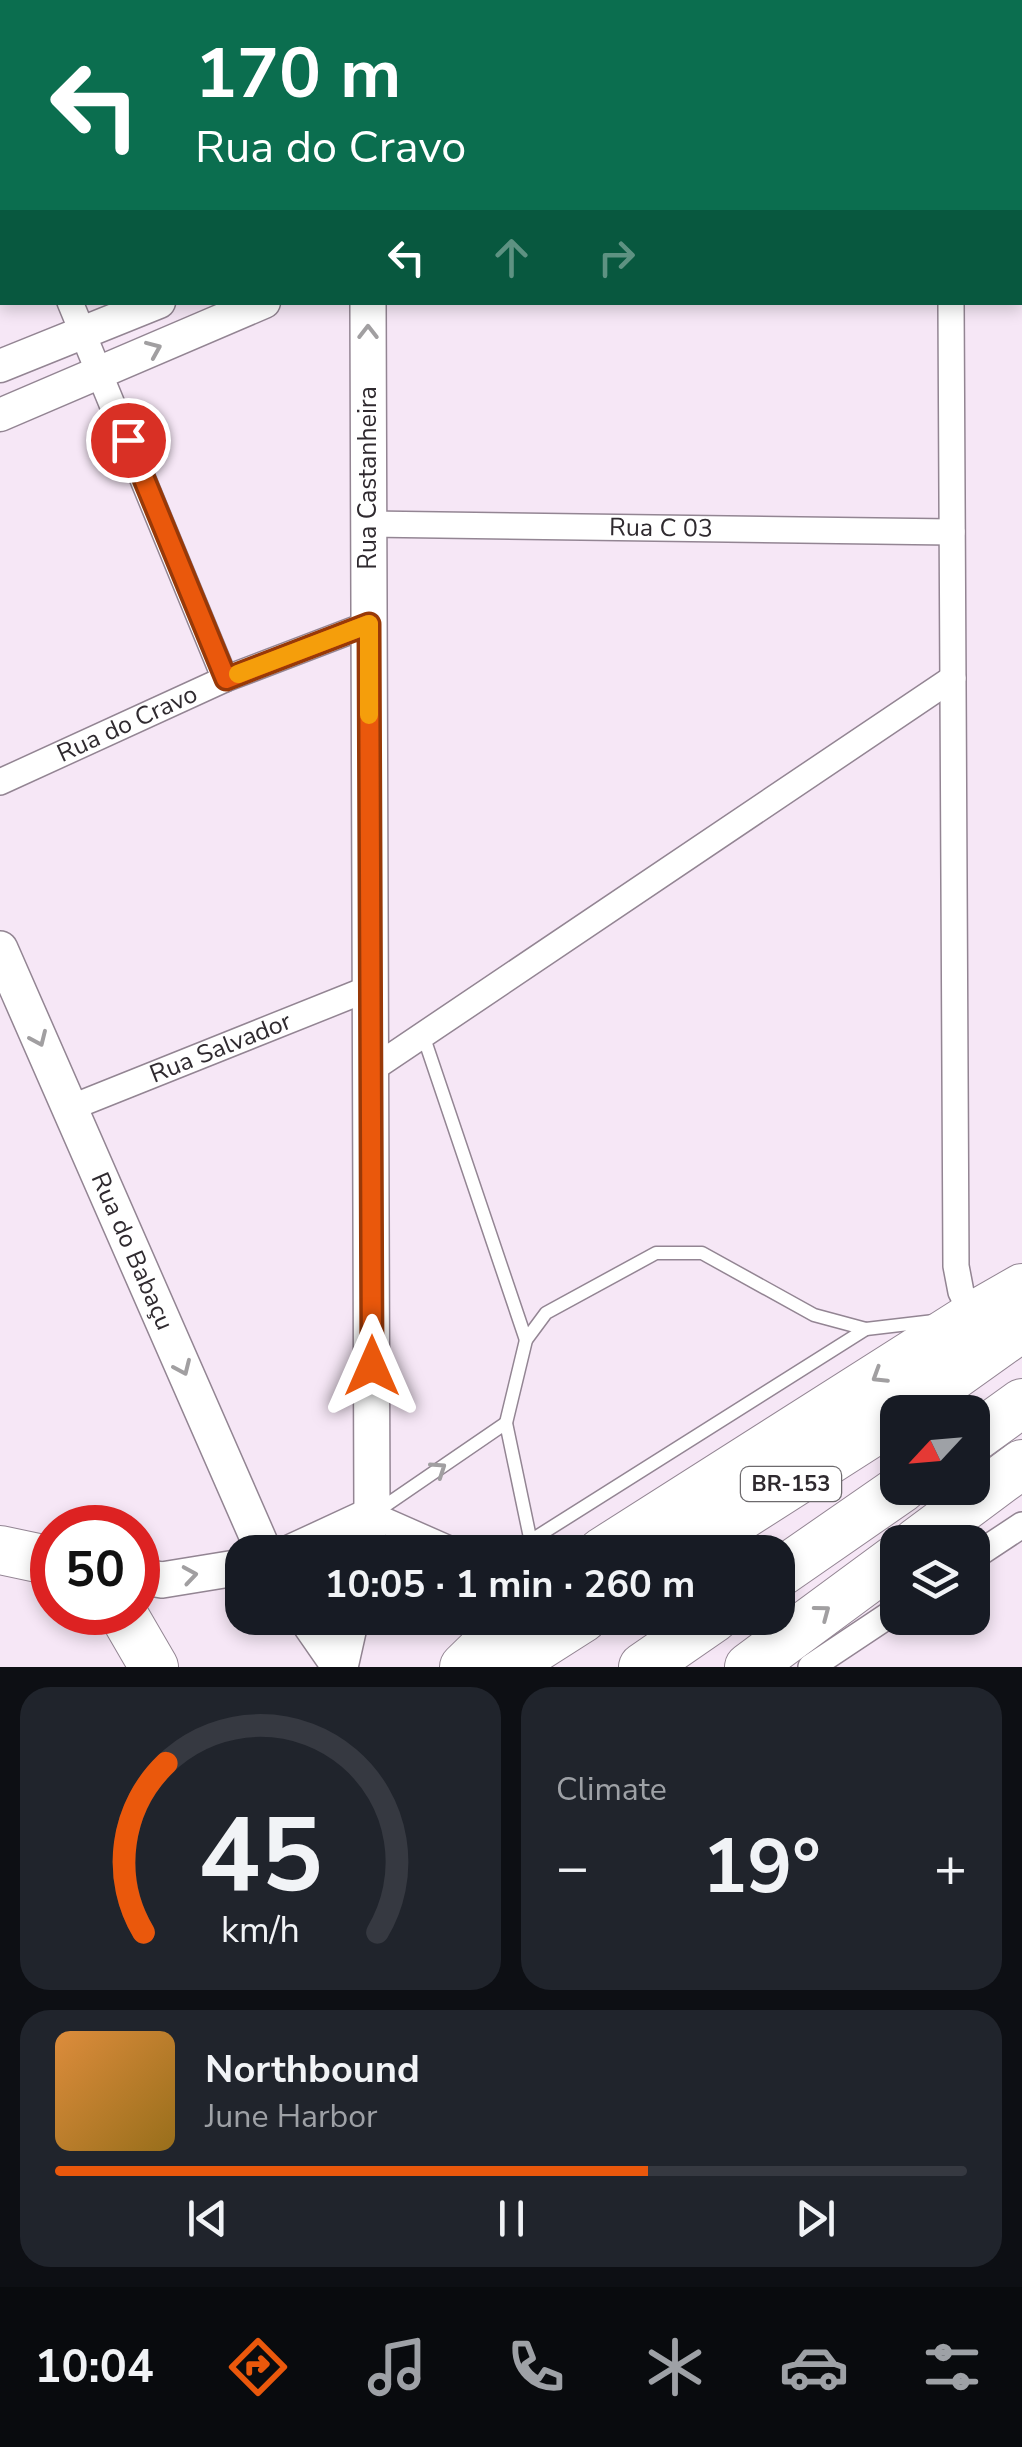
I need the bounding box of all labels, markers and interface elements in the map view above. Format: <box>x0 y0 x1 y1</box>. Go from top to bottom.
text: 170 m <box>195 26 401 122</box>
icon: left <box>30 40 160 170</box>
text: Rua do Cravo <box>195 117 466 178</box>
icon: left <box>379 230 434 285</box>
icon: ahead <box>484 230 539 285</box>
icon: right <box>589 230 644 285</box>
one-way arrow <box>357 324 379 340</box>
one-way arrow <box>144 341 162 361</box>
street label: Rua Castanheira <box>351 386 385 570</box>
pin <box>86 398 171 483</box>
icon: arrive <box>101 413 156 468</box>
street label: Rua C 03 <box>609 510 713 546</box>
street label: Rua do Cravo <box>52 677 203 771</box>
street label: Rua Salvador <box>145 1004 296 1091</box>
one-way arrow <box>27 1029 47 1047</box>
street label: Rua do Babaçu <box>83 1167 182 1336</box>
position arrow <box>320 1314 424 1418</box>
one-way arrow <box>171 1358 191 1376</box>
one-way arrow <box>872 1364 890 1383</box>
north arrow <box>880 1395 990 1505</box>
map controls <box>880 1395 990 1635</box>
one-way arrow <box>428 1463 447 1481</box>
road number: BR-153 <box>741 1467 841 1501</box>
speed limit sign: 50 <box>30 1505 160 1635</box>
button: layers <box>880 1525 990 1635</box>
text: 10:05 · 1 min · 260 m <box>325 1559 695 1610</box>
one-way arrow <box>182 1566 198 1587</box>
one-way arrow <box>812 1606 830 1623</box>
text: Climate <box>556 1768 667 1811</box>
text: 45 <box>198 1785 323 1927</box>
text: 19° <box>702 1816 821 1918</box>
text: − <box>556 1830 589 1905</box>
text: + <box>934 1830 967 1905</box>
text: km/h <box>221 1906 300 1955</box>
text: Northbound <box>205 2044 420 2095</box>
text: June Harbor <box>205 2095 377 2138</box>
icon: previous <box>180 2191 235 2246</box>
icon: pause <box>484 2191 539 2246</box>
icon: next <box>788 2191 843 2246</box>
icon: directions <box>223 2332 293 2402</box>
icon: music <box>362 2332 432 2402</box>
icon: phone <box>501 2332 571 2402</box>
icon: climate <box>640 2332 710 2402</box>
icon: car <box>779 2332 849 2402</box>
icon: filters <box>917 2332 987 2402</box>
text: 10:04 <box>34 2337 154 2398</box>

